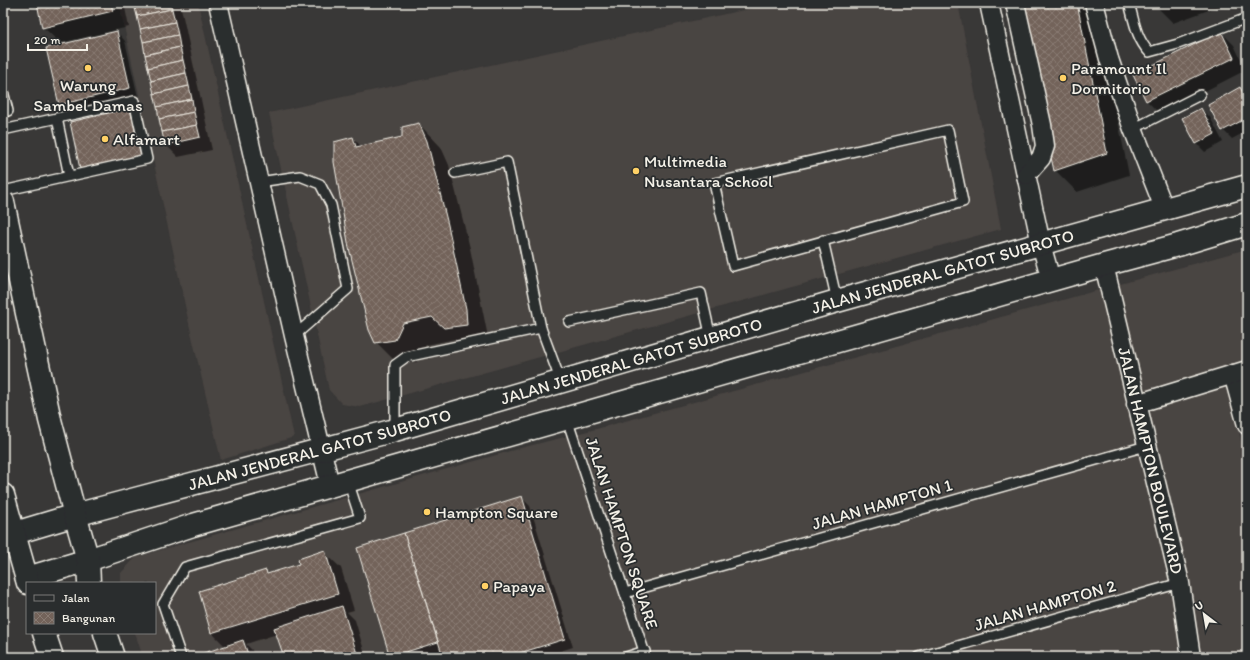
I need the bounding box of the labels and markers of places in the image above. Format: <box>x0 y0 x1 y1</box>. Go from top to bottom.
place label: Paramount Il Dormitorio <box>1071 58 1167 98</box>
marker: Warung Sambel Damas <box>83 63 93 73</box>
marker: Paramount Il Dormitorio <box>1058 73 1068 83</box>
place label: Warung Sambel Damas <box>33 75 143 115</box>
place label: Alfamart <box>113 129 180 149</box>
marker: Alfamart <box>100 134 110 144</box>
place label: Multimedia Nusantara School <box>644 151 773 191</box>
marker: Multimedia Nusantara School <box>631 166 641 176</box>
place label: Hampton Square <box>435 502 558 522</box>
marker: Hampton Square <box>422 507 432 517</box>
place label: Papaya <box>493 576 545 596</box>
marker: Papaya <box>480 581 490 591</box>

